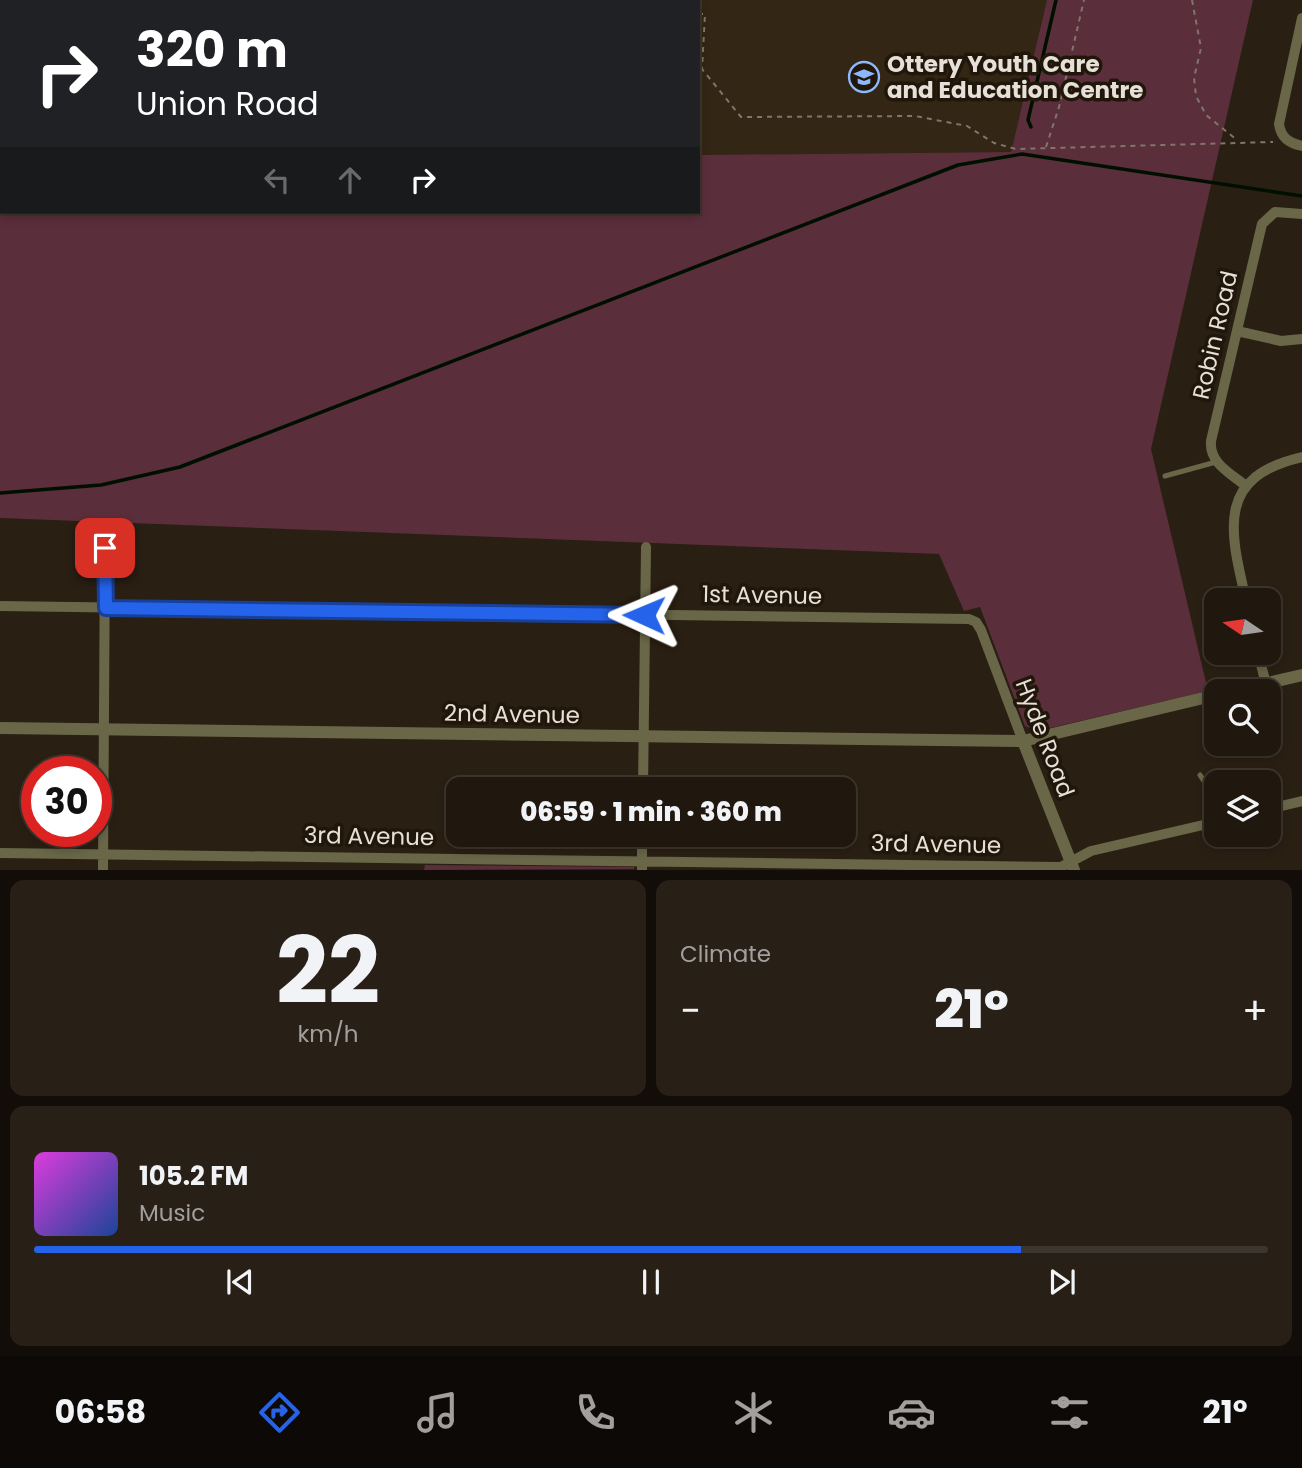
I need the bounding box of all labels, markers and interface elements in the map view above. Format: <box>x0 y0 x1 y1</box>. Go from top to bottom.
text: 320 m <box>136 16 288 84</box>
icon: right <box>21 28 112 119</box>
place label: Ottery Youth Care and Education Centre <box>887 48 1143 106</box>
school or university icon: Ottery Youth Care and Education Centre <box>847 60 881 94</box>
text: Union Road <box>136 81 319 126</box>
icon: left <box>258 161 296 199</box>
icon: ahead <box>331 161 369 199</box>
icon: right <box>404 161 442 199</box>
street label: Robin Road <box>1185 268 1245 402</box>
pin <box>75 518 135 578</box>
icon: arrive <box>86 529 124 567</box>
position arrow <box>607 578 681 652</box>
street label: 1st Avenue <box>702 578 822 612</box>
north arrow <box>1204 588 1281 665</box>
map controls <box>1204 588 1281 847</box>
street label: Hyde Road <box>1008 674 1082 802</box>
button: search <box>1204 679 1281 756</box>
street label: 2nd Avenue <box>444 697 580 731</box>
speed limit sign: 30 <box>21 756 112 847</box>
button: layers <box>1204 770 1281 847</box>
text: 06:59 · 1 min · 360 m <box>520 794 782 830</box>
street label: 3rd Avenue <box>304 819 434 853</box>
street label: 3rd Avenue <box>871 827 1001 861</box>
text: 22 <box>276 907 380 1035</box>
text: Climate <box>680 938 771 970</box>
text: 21° <box>934 973 1009 1046</box>
text: − <box>680 984 701 1037</box>
text: + <box>1242 984 1268 1037</box>
text: km/h <box>297 1018 359 1050</box>
text: 105.2 FM <box>139 1158 248 1194</box>
text: Music <box>139 1197 205 1229</box>
icon: previous <box>221 1263 259 1301</box>
icon: pause <box>632 1263 670 1301</box>
icon: next <box>1043 1263 1081 1301</box>
icon: directions <box>255 1388 304 1437</box>
icon: music <box>413 1388 462 1437</box>
icon: phone <box>571 1388 620 1437</box>
icon: climate <box>729 1388 778 1437</box>
icon: car <box>887 1388 936 1437</box>
icon: filters <box>1045 1388 1094 1437</box>
text: 06:58 <box>54 1389 146 1434</box>
text: 21° <box>1202 1389 1248 1434</box>

